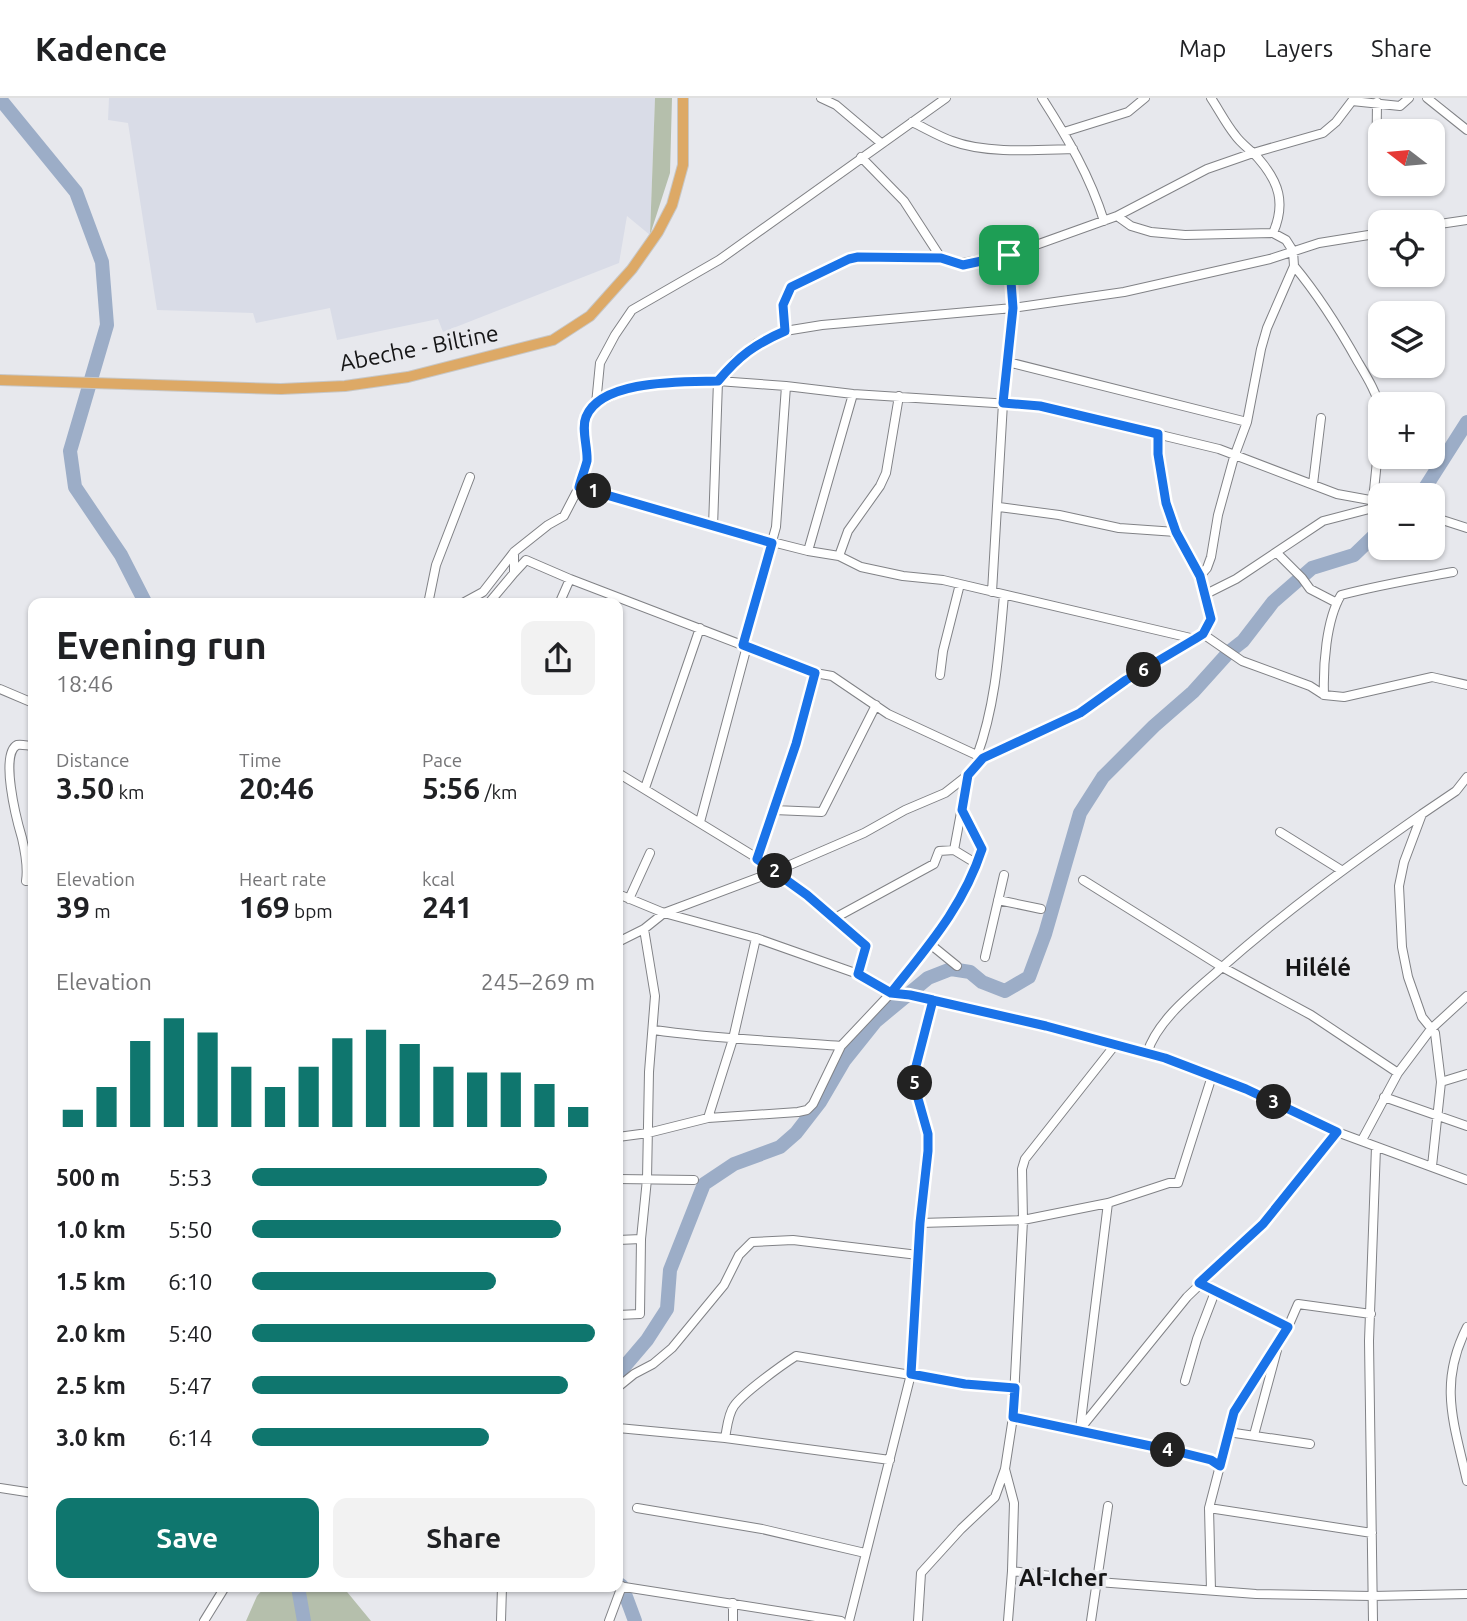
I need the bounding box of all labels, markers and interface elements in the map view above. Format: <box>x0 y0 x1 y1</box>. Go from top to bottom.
text: Kadence <box>35 30 167 67</box>
text: Map <box>1179 35 1226 62</box>
text: Layers <box>1264 35 1333 62</box>
text: Share <box>1371 35 1432 62</box>
north arrow <box>1368 119 1446 196</box>
map controls <box>1368 119 1445 560</box>
button: locate <box>1368 210 1445 287</box>
pin <box>979 225 1039 285</box>
icon: arrive <box>990 236 1028 274</box>
button: layers <box>1368 301 1445 378</box>
street label: Abeche - Biltine <box>337 320 501 375</box>
button: + <box>1368 392 1445 469</box>
pin: 1 <box>576 474 612 508</box>
text: 1 <box>588 479 599 501</box>
button: − <box>1368 483 1445 560</box>
button: share <box>521 621 595 695</box>
text: Evening run <box>56 624 267 666</box>
pin: 6 <box>1126 652 1162 688</box>
text: 6 <box>1138 658 1149 680</box>
text: 18:46 <box>56 671 114 696</box>
text: Distance <box>56 749 130 771</box>
text: Time <box>239 749 281 771</box>
text: Pace <box>422 749 462 771</box>
text: 3.50 <box>56 771 114 805</box>
text: 20:46 <box>239 771 314 805</box>
text: 5:56 <box>422 771 480 805</box>
text: km <box>114 781 144 803</box>
text: /km <box>480 781 518 803</box>
pin: 2 <box>758 854 792 888</box>
text: 2 <box>769 859 780 881</box>
text: Elevation <box>56 868 135 890</box>
text: Heart rate <box>239 868 326 890</box>
text: kcal <box>422 868 455 890</box>
text: 39 <box>56 890 90 924</box>
text: 169 <box>239 890 290 924</box>
text: 241 <box>422 890 473 924</box>
text: m <box>90 900 111 922</box>
text: bpm <box>290 900 333 922</box>
district label: Hilélé <box>1285 954 1351 981</box>
text: Elevation <box>56 969 152 994</box>
text: 245–269 m <box>481 969 595 994</box>
pin: 5 <box>898 1066 932 1100</box>
text: 5 <box>909 1071 920 1093</box>
pin: 3 <box>1256 1084 1292 1119</box>
text: 3 <box>1268 1090 1279 1112</box>
text: 500 m <box>56 1165 120 1190</box>
text: 5:53 <box>168 1165 213 1190</box>
text: 1.0 km <box>56 1217 126 1242</box>
text: 5:50 <box>168 1217 213 1242</box>
text: 1.5 km <box>56 1269 126 1294</box>
text: 6:10 <box>168 1269 213 1294</box>
text: 2.0 km <box>56 1321 126 1346</box>
text: 5:40 <box>168 1321 213 1346</box>
text: 2.5 km <box>56 1373 126 1398</box>
text: 5:47 <box>168 1373 213 1398</box>
text: 3.0 km <box>56 1425 126 1450</box>
text: 6:14 <box>168 1425 213 1450</box>
pin: 4 <box>1150 1432 1186 1468</box>
text: 4 <box>1162 1438 1173 1460</box>
button: Save <box>56 1498 319 1578</box>
button: Share <box>333 1498 595 1578</box>
district label: Al-Icher <box>1019 1564 1107 1591</box>

